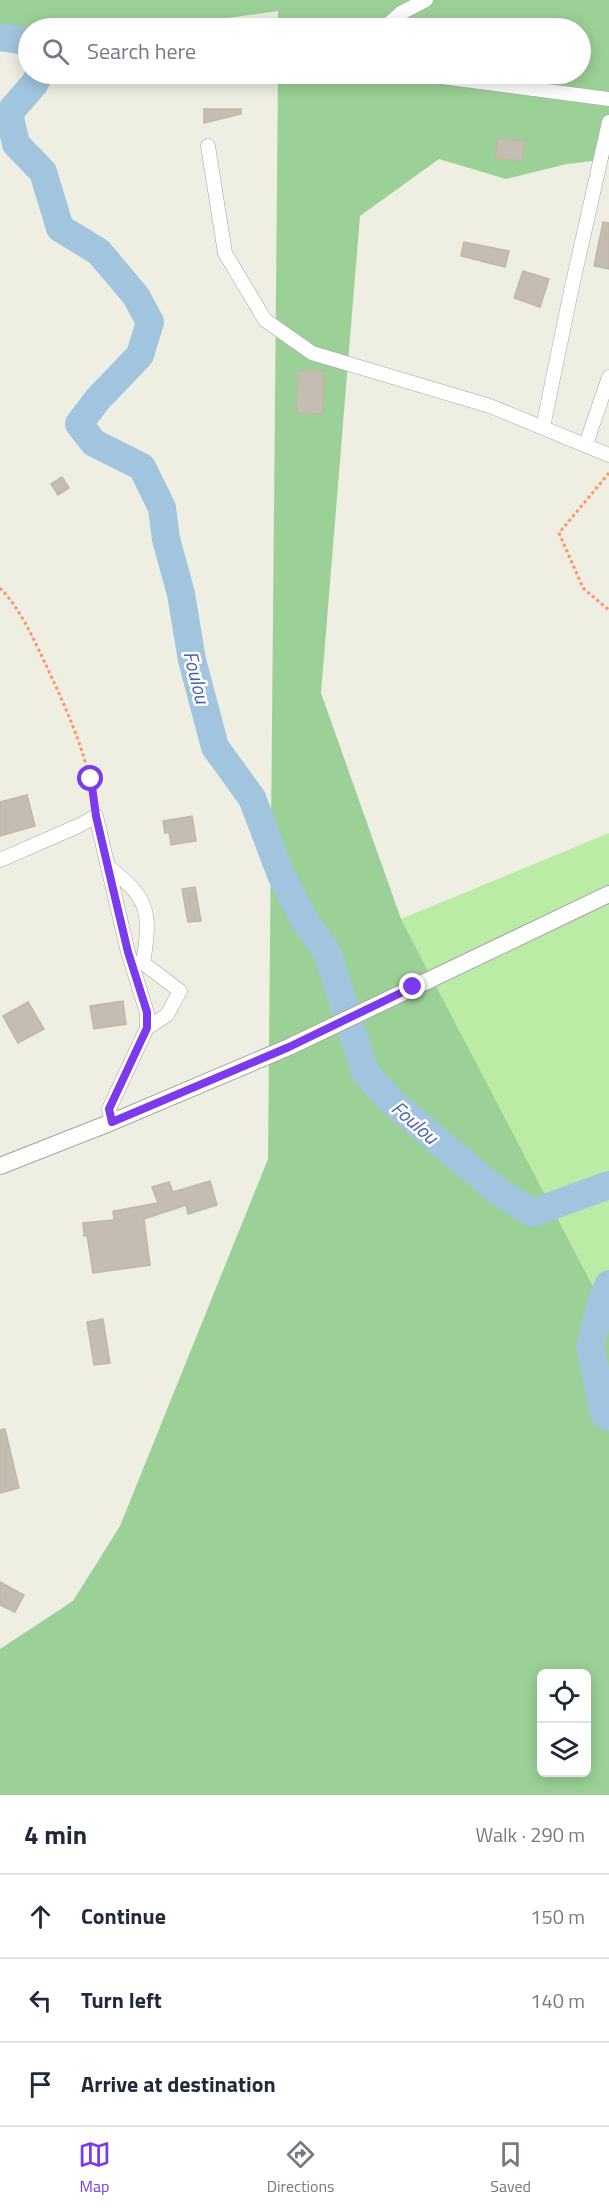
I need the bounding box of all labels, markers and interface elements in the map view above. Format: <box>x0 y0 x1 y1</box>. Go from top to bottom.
search box <box>18 18 591 84</box>
text: Search here <box>87 34 196 68</box>
icon: search <box>39 35 72 68</box>
water label: Foulou <box>176 647 219 708</box>
route start <box>77 765 103 791</box>
route end <box>399 973 425 999</box>
water label: Foulou <box>385 1093 446 1152</box>
map controls <box>537 1669 591 1777</box>
button: locate <box>537 1669 591 1723</box>
button: layers <box>537 1723 591 1777</box>
text: 4 min <box>24 1815 87 1854</box>
text: Walk · 290 m <box>476 1819 585 1850</box>
text: Continue <box>81 1899 166 1933</box>
icon: ahead <box>24 1900 57 1933</box>
text: 150 m <box>530 1901 585 1932</box>
text: Turn left <box>81 1983 162 2017</box>
icon: left <box>24 1984 57 2017</box>
text: 140 m <box>530 1985 585 2016</box>
text: Arrive at destination <box>81 2067 276 2101</box>
icon: arrive <box>24 2068 57 2101</box>
tab: Map <box>78 2138 111 2198</box>
tab: Directions <box>267 2138 335 2198</box>
tab: Saved <box>490 2138 531 2198</box>

